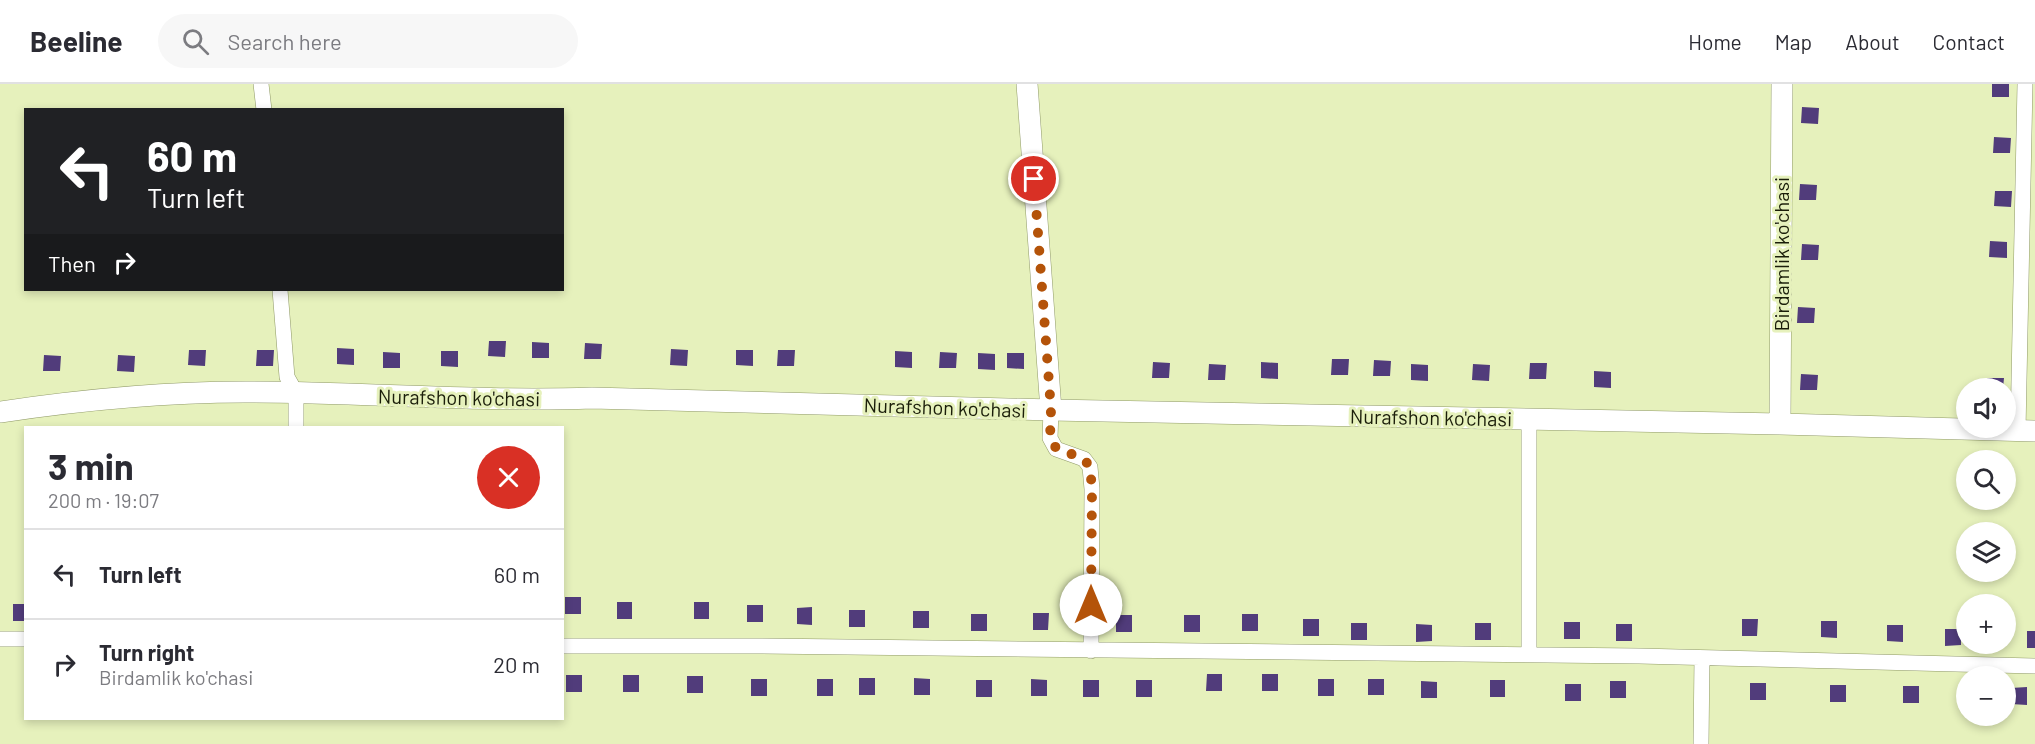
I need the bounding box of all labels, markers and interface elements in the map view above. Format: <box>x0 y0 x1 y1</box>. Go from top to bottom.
search box <box>158 14 578 68</box>
text: Beeline <box>30 24 122 58</box>
icon: search <box>179 25 212 58</box>
text: Search here <box>227 28 342 54</box>
text: Home <box>1688 29 1742 54</box>
text: Map <box>1775 29 1812 54</box>
text: About <box>1845 29 1900 54</box>
text: Contact <box>1933 29 2005 54</box>
text: 60 m <box>147 130 237 180</box>
icon: left <box>48 132 126 210</box>
pin <box>1008 153 1059 204</box>
icon: arrive <box>1017 162 1050 195</box>
street label: Birdamlik ko'chasi <box>1769 177 1793 331</box>
text: Turn left <box>147 181 245 213</box>
icon: right <box>108 246 141 279</box>
text: Then <box>48 250 96 276</box>
map controls <box>1956 378 2016 726</box>
button: sound <box>1956 378 2016 438</box>
street label: Nurafshon ko'chasi <box>378 384 540 410</box>
street label: Nurafshon ko'chasi <box>863 392 1027 422</box>
street label: Nurafshon ko'chasi <box>1350 404 1512 430</box>
text: 3 min <box>48 444 134 487</box>
button: close <box>477 446 540 509</box>
button: search <box>1956 450 2016 510</box>
text: 200 m · 19:07 <box>48 488 159 512</box>
button: layers <box>1956 522 2016 582</box>
icon: left <box>48 558 81 591</box>
text: Turn left <box>99 561 182 587</box>
text: 60 m <box>494 561 540 587</box>
position arrow <box>1059 573 1123 637</box>
button: + <box>1956 594 2016 654</box>
text: Turn right <box>99 639 194 665</box>
icon: right <box>48 648 81 681</box>
text: 20 m <box>493 651 540 677</box>
text: Birdamlik ko'chasi <box>99 665 253 689</box>
button: − <box>1956 666 2016 726</box>

